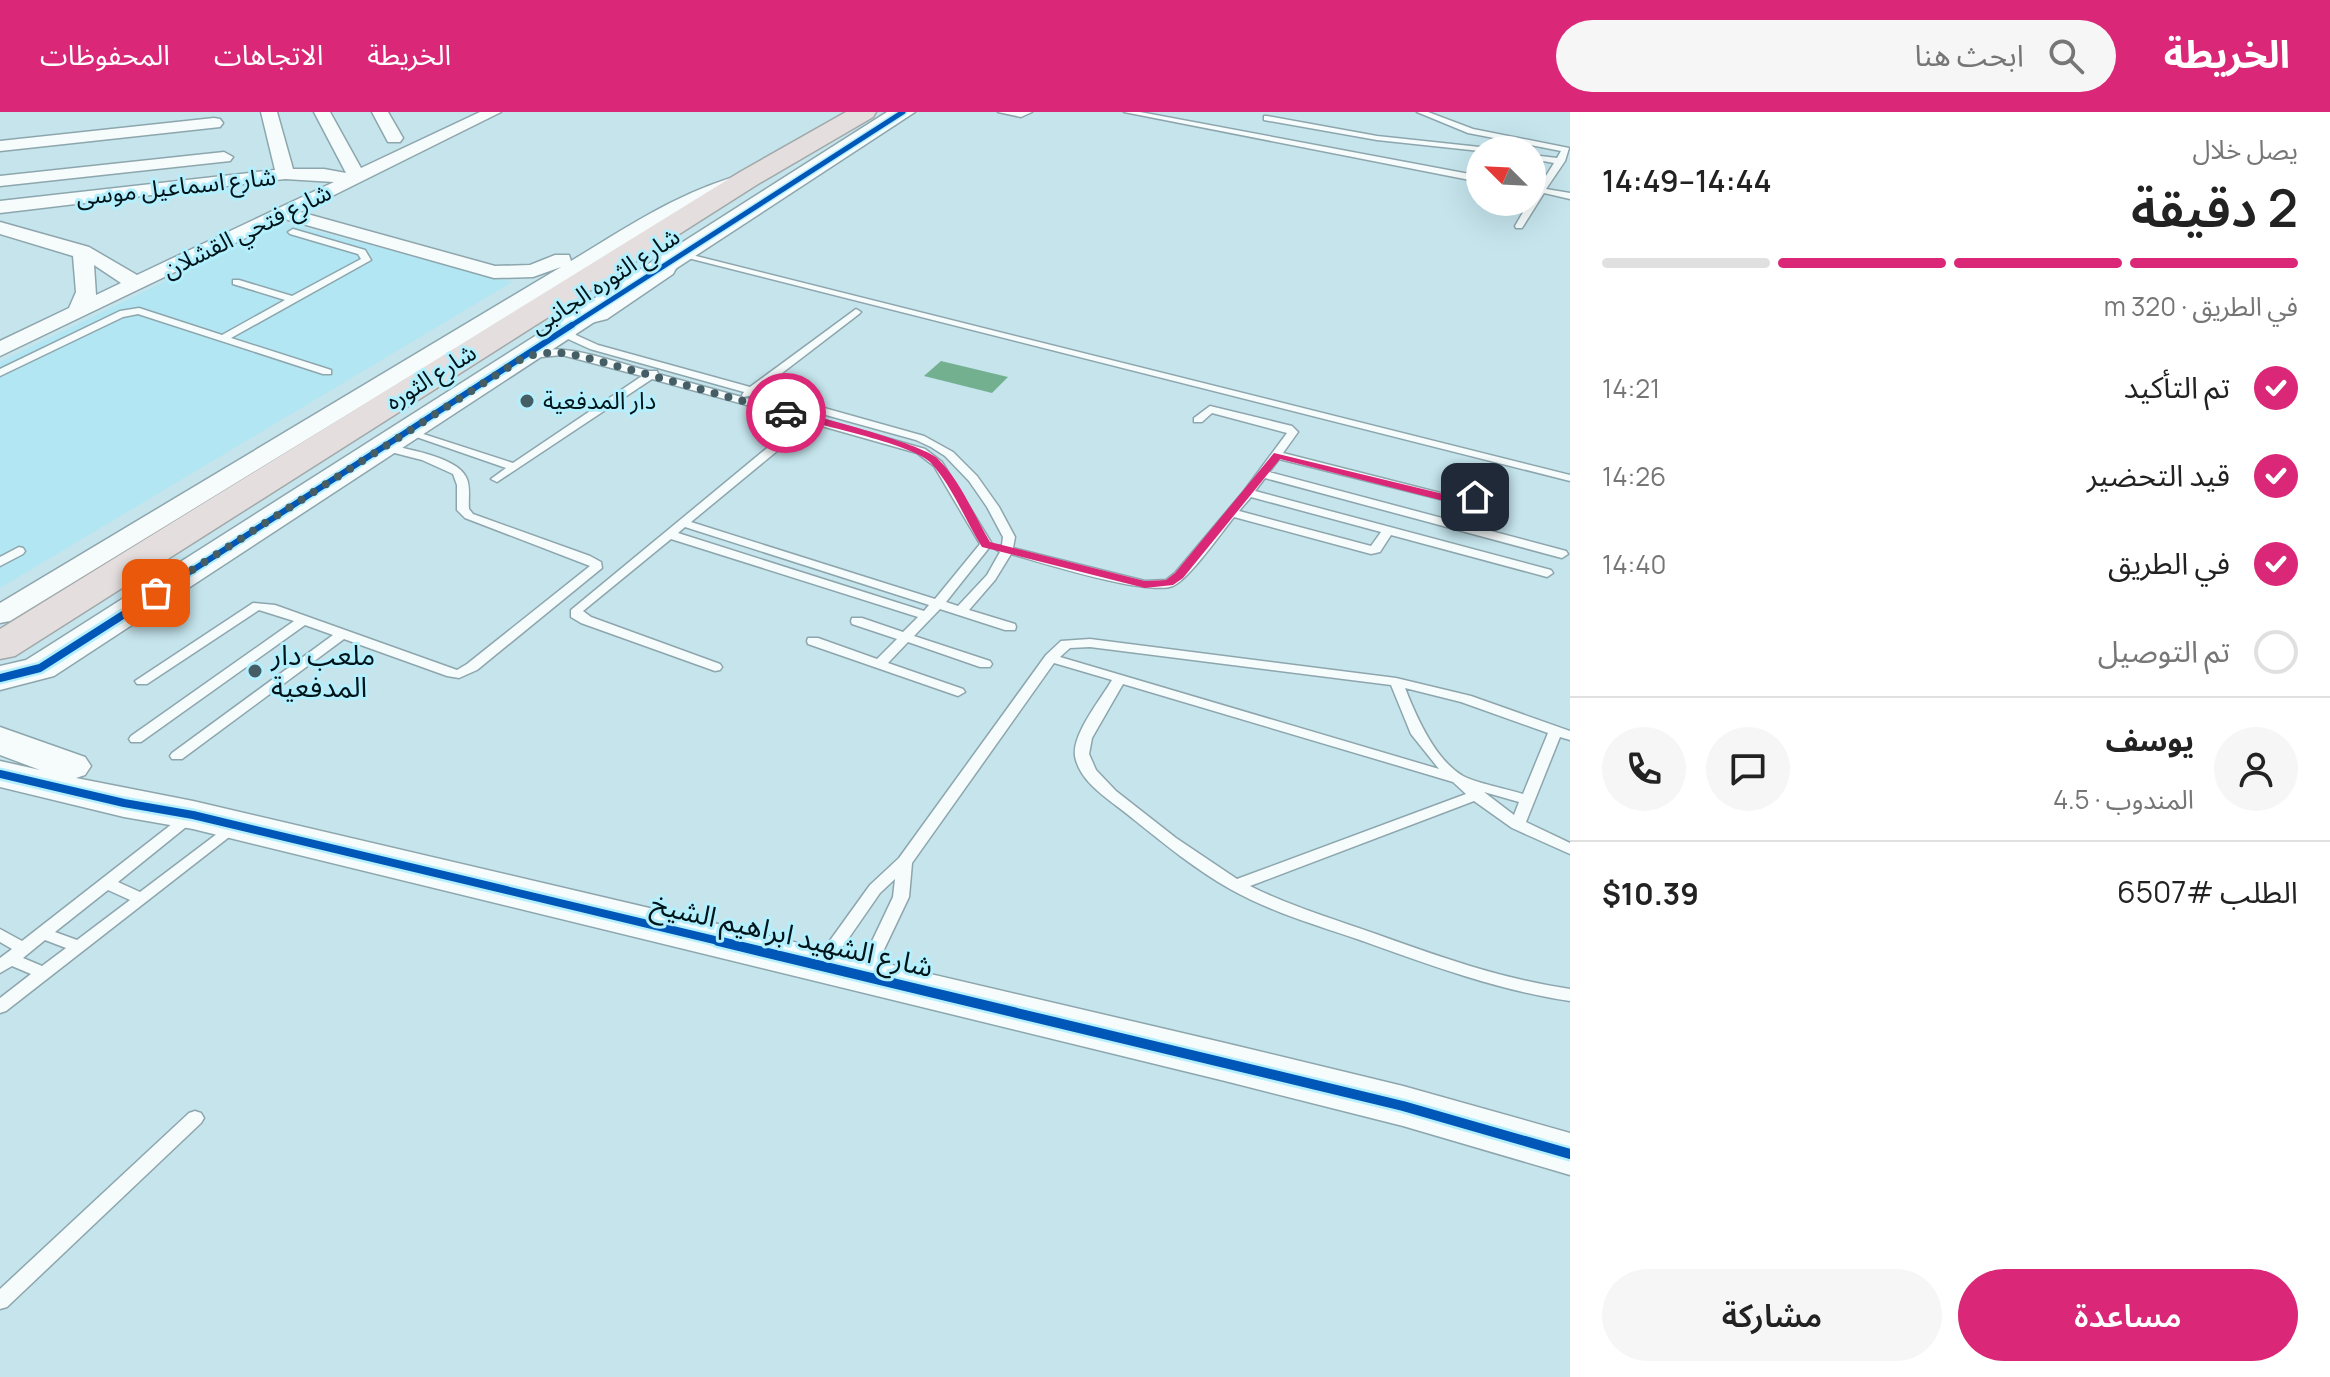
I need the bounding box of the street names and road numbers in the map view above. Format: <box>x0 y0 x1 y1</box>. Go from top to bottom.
street label: شارع اسماعيل موسى <box>74 159 278 214</box>
street label: شارع فتحي القشلان <box>156 174 338 288</box>
street label: شارع الثوره الجانبى <box>523 219 687 342</box>
street label: شارع الثوره <box>378 335 483 418</box>
street label: شارع الشهيد ابراهيم الشيخ <box>646 883 937 989</box>

